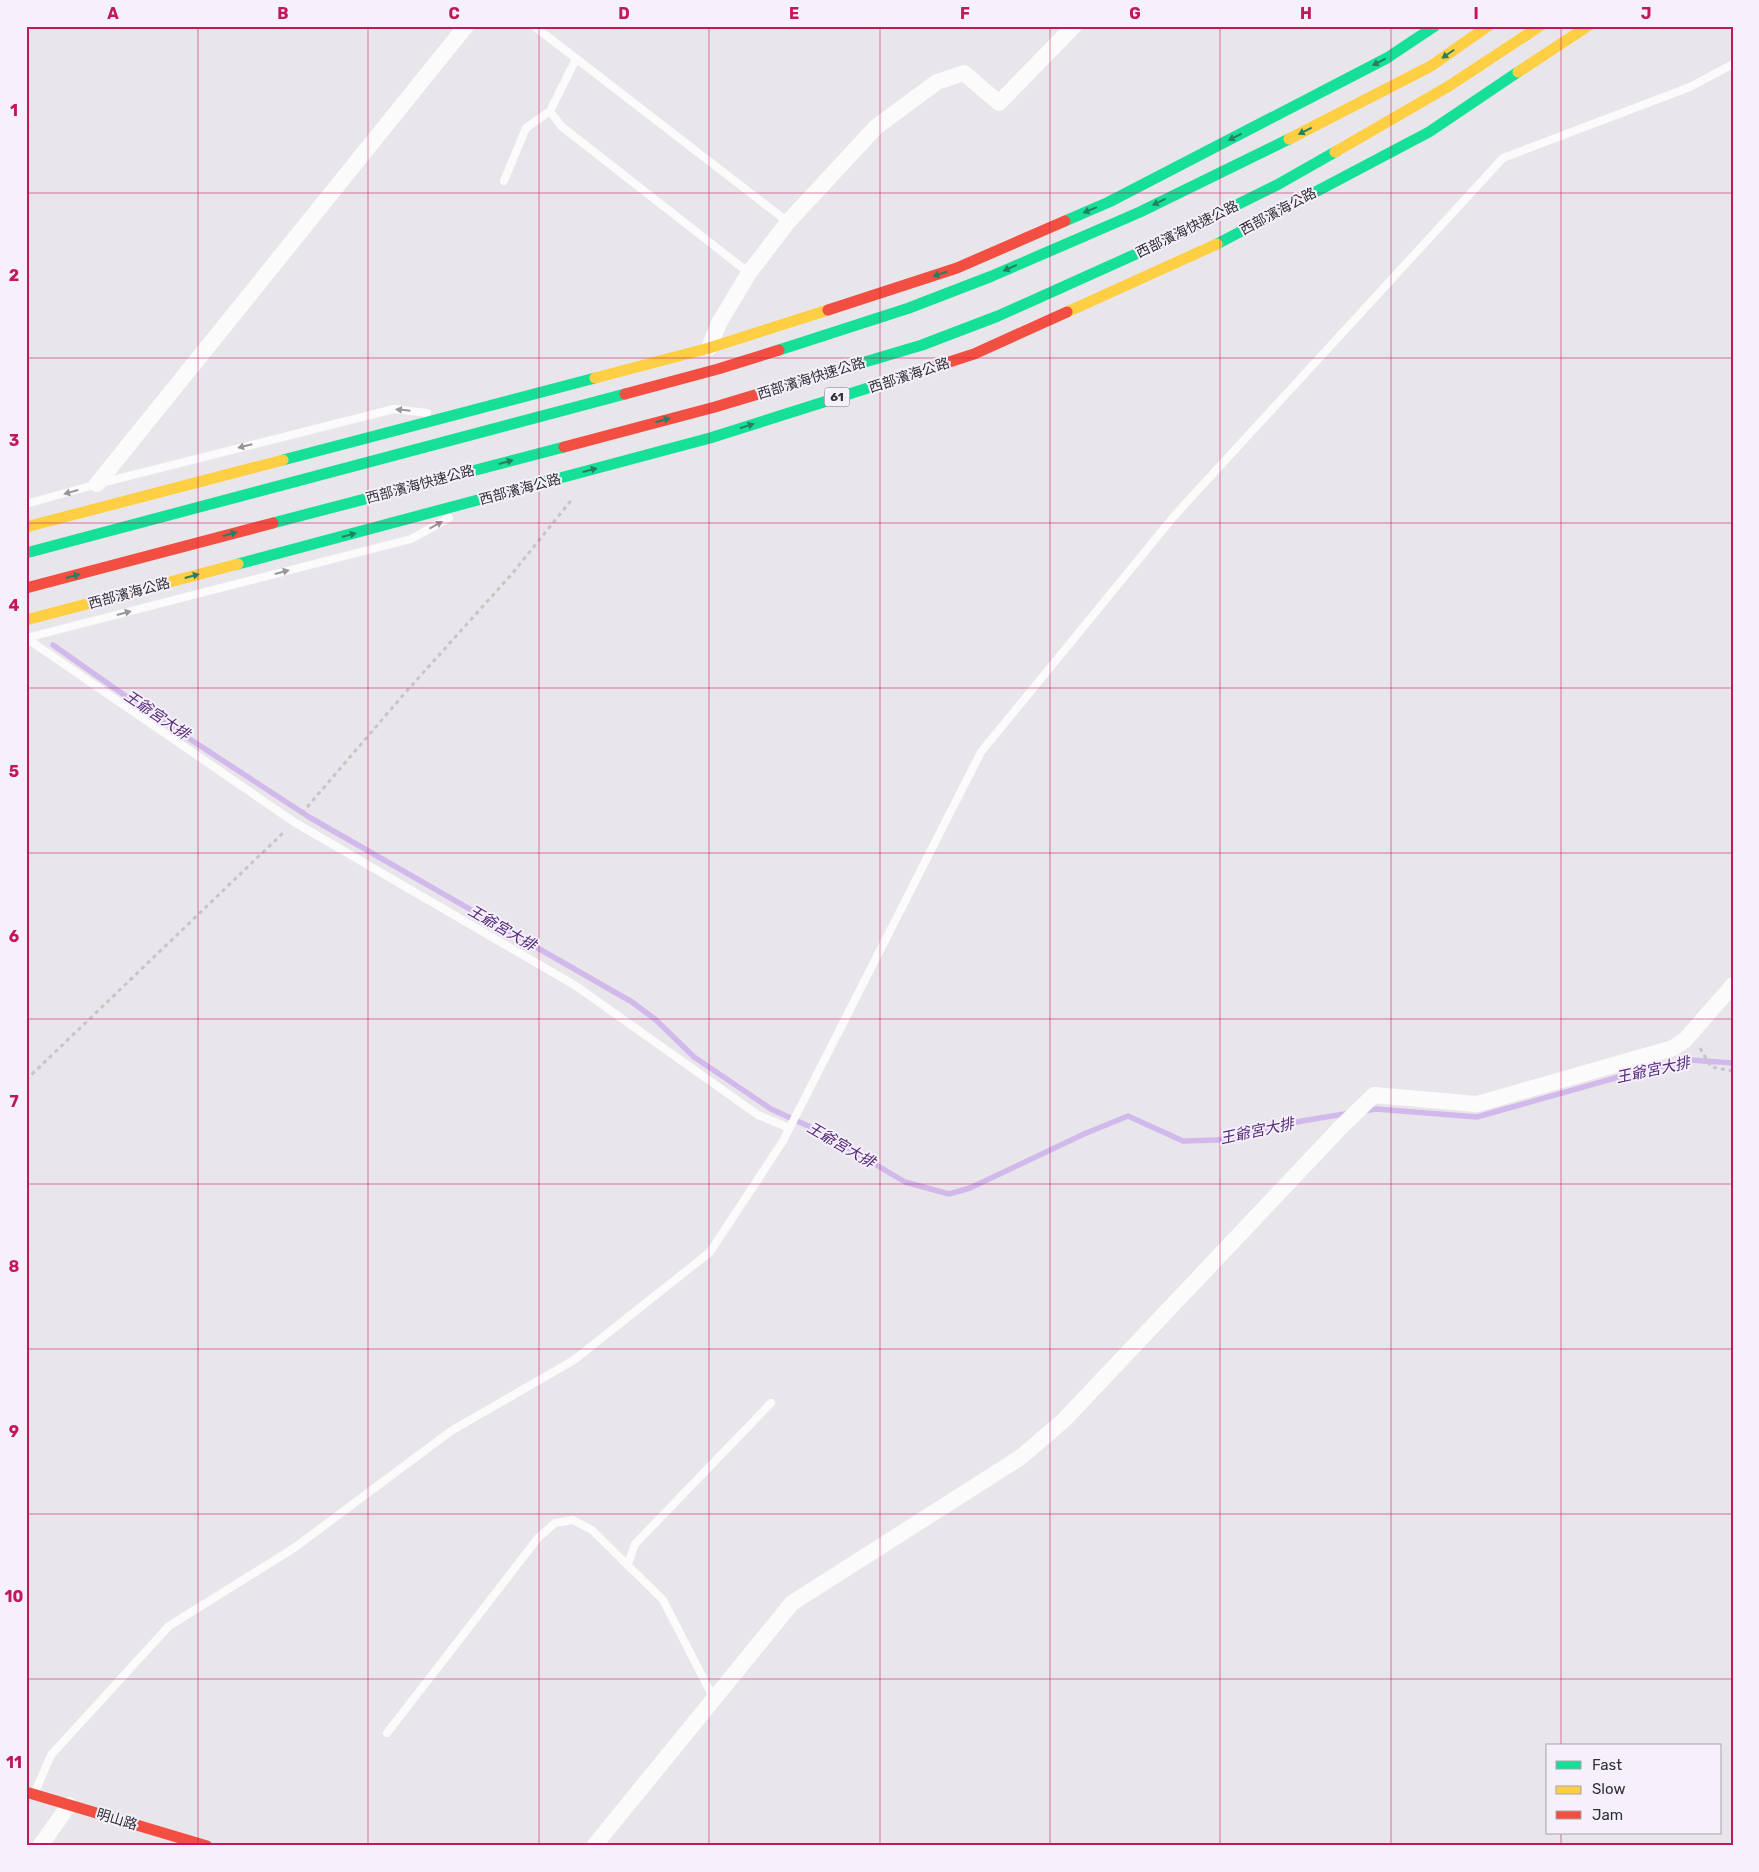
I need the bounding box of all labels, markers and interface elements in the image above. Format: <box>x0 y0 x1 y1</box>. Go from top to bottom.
text: A <box>107 4 119 23</box>
text: B <box>277 4 289 23</box>
text: C <box>448 4 460 23</box>
text: D <box>618 4 630 23</box>
text: E <box>789 4 799 23</box>
text: F <box>960 4 970 23</box>
text: G <box>1129 4 1141 23</box>
text: H <box>1300 4 1312 23</box>
text: I <box>1473 4 1479 23</box>
text: J <box>1641 4 1651 23</box>
one-way arrow <box>1441 49 1455 59</box>
one-way arrow <box>1371 58 1386 66</box>
text: 1 <box>10 101 18 120</box>
one-way arrow <box>1298 127 1312 135</box>
one-way arrow <box>1227 133 1242 141</box>
street label: 西部濱海公路 <box>1237 184 1319 239</box>
street label: 西部濱海快速公路 <box>1133 197 1241 262</box>
one-way arrow <box>1152 199 1166 207</box>
one-way arrow <box>1083 207 1097 215</box>
one-way arrow <box>1003 265 1018 273</box>
text: 2 <box>9 266 19 285</box>
one-way arrow <box>932 270 947 278</box>
street label: 西部濱海快速公路 <box>755 354 867 403</box>
street label: 西部濱海公路 <box>867 354 952 397</box>
road number: 61 <box>824 388 850 407</box>
one-way arrow <box>395 406 411 414</box>
one-way arrow <box>656 416 671 424</box>
one-way arrow <box>740 422 755 430</box>
text: 3 <box>9 431 19 450</box>
one-way arrow <box>238 443 253 451</box>
one-way arrow <box>499 457 514 465</box>
street label: 西部濱海快速公路 <box>364 462 476 507</box>
one-way arrow <box>583 466 598 474</box>
street label: 西部濱海公路 <box>477 470 563 509</box>
one-way arrow <box>64 488 79 496</box>
one-way arrow <box>429 521 444 529</box>
one-way arrow <box>223 530 238 538</box>
one-way arrow <box>341 530 356 538</box>
one-way arrow <box>274 568 289 576</box>
one-way arrow <box>66 572 81 580</box>
one-way arrow <box>184 572 199 580</box>
street label: 西部濱海公路 <box>86 574 172 613</box>
text: 4 <box>9 596 20 615</box>
one-way arrow <box>117 609 132 617</box>
water label: 王爺宮大排 <box>121 687 195 745</box>
text: 5 <box>9 762 19 781</box>
water label: 王爺宮大排 <box>465 901 541 956</box>
text: 6 <box>9 927 19 946</box>
water label: 王爺宮大排 <box>1614 1053 1694 1087</box>
text: 7 <box>9 1092 19 1111</box>
water label: 王爺宮大排 <box>1218 1114 1298 1148</box>
water label: 王爺宮大排 <box>804 1118 880 1173</box>
text: 8 <box>9 1257 20 1276</box>
text: 9 <box>9 1422 19 1441</box>
text: 10 <box>5 1587 24 1606</box>
legend <box>1546 1744 1722 1834</box>
text: 11 <box>6 1753 22 1772</box>
text: Fast <box>1592 1756 1622 1774</box>
text: Slow <box>1592 1780 1625 1798</box>
street label: 明山路 <box>94 1805 139 1834</box>
text: Jam <box>1592 1806 1623 1824</box>

